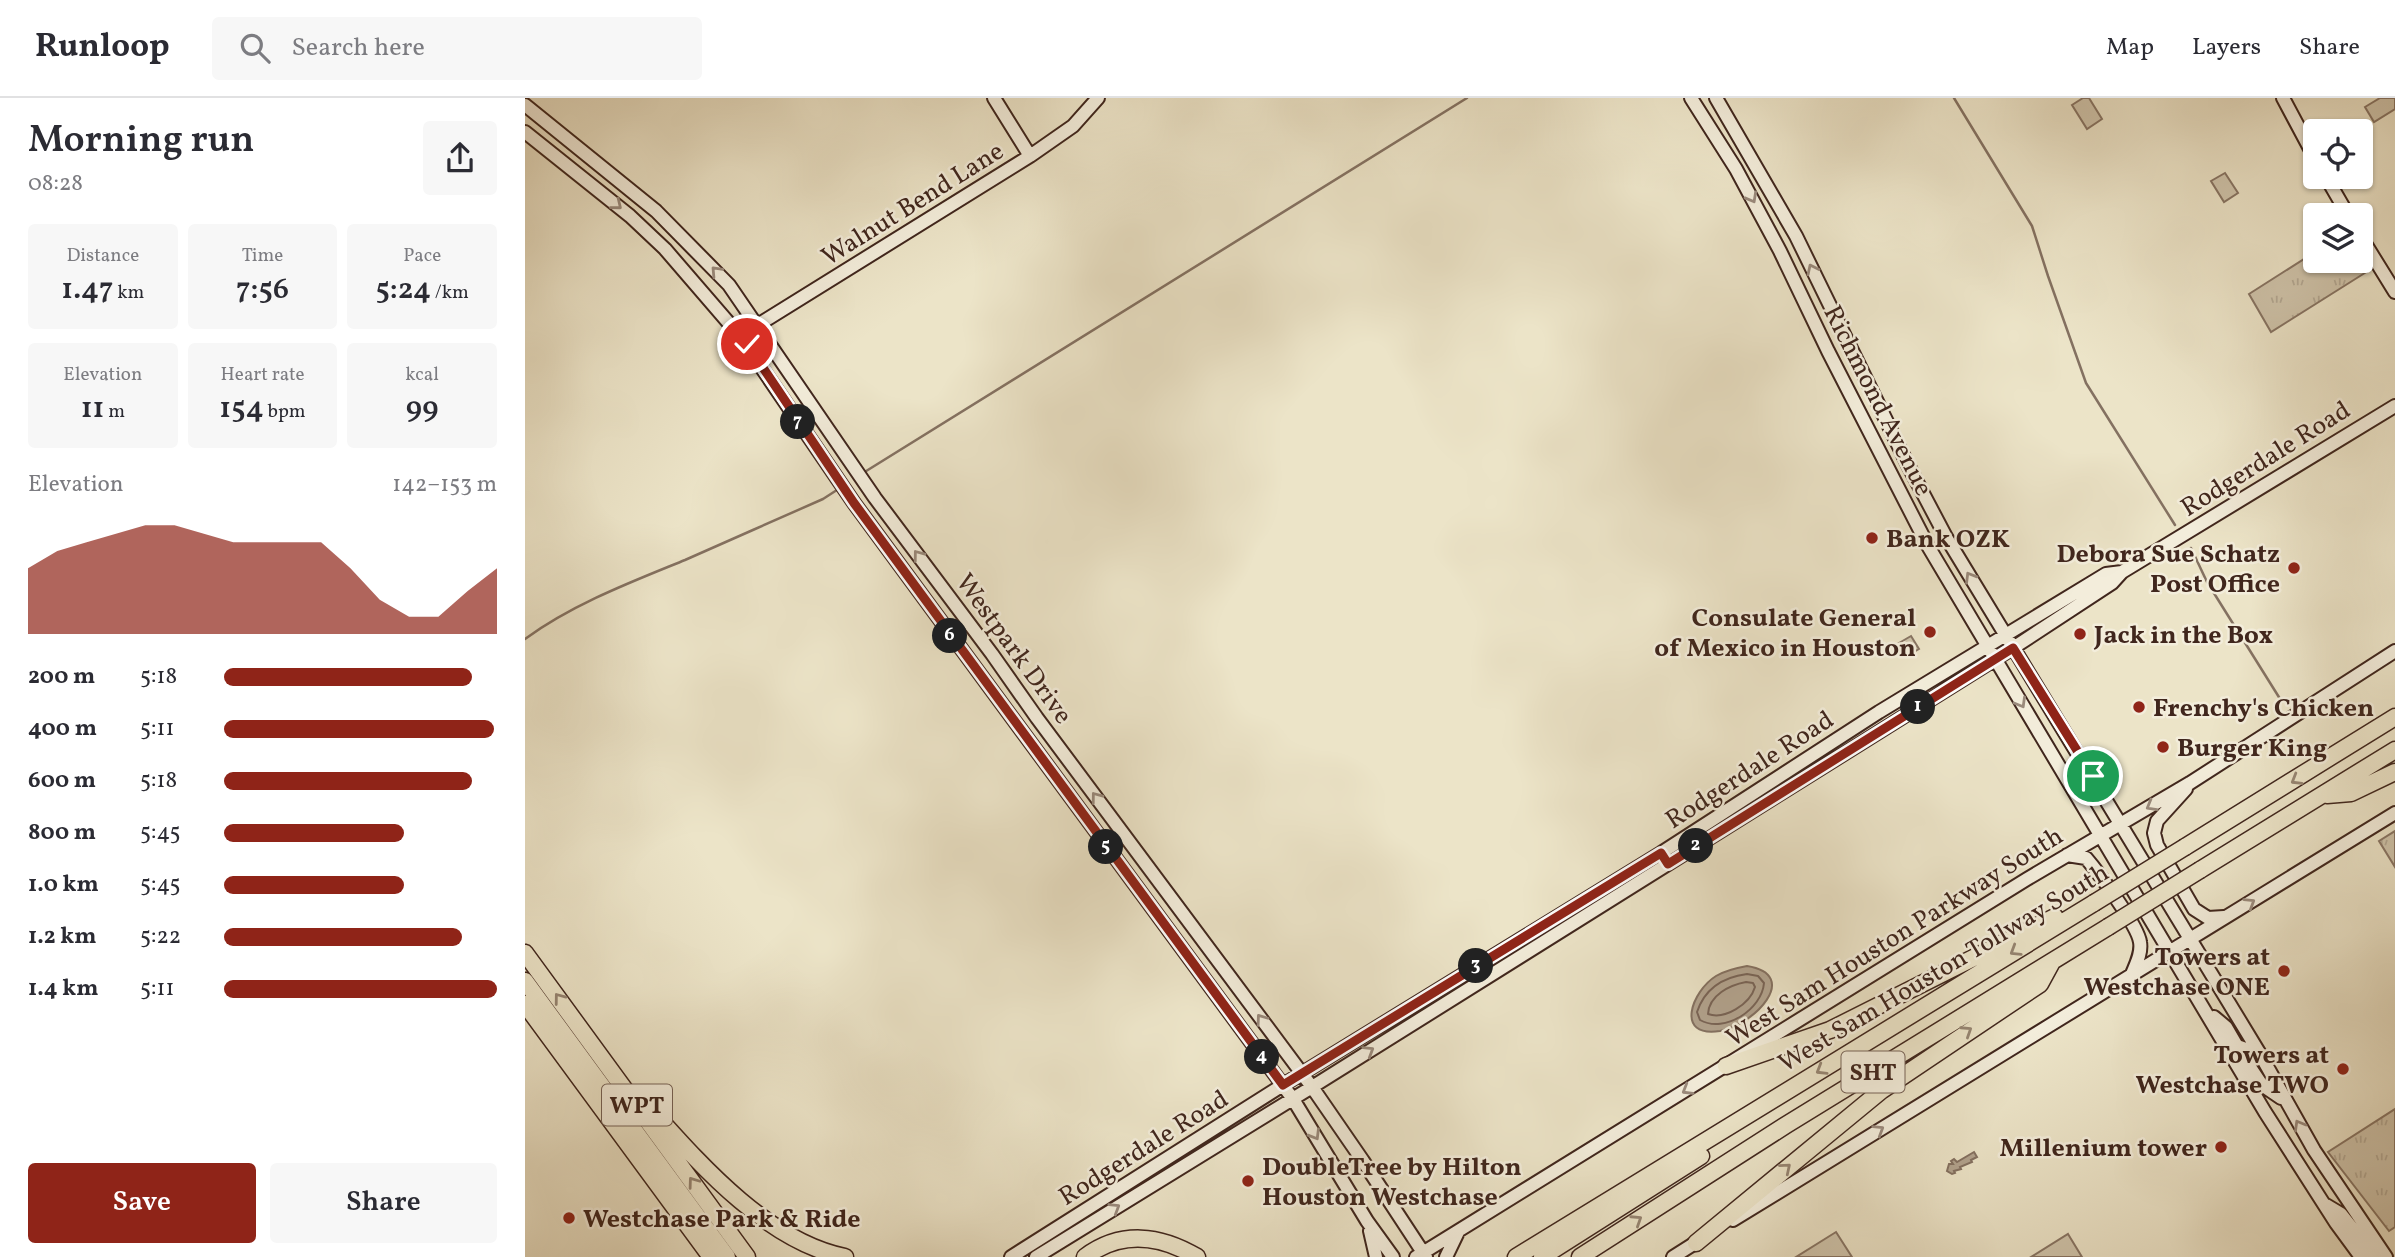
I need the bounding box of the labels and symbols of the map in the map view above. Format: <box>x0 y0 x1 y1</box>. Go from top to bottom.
street label: Walnut Bend Lane <box>815 134 1011 275</box>
one-way arrow <box>1744 191 1757 204</box>
one-way arrow <box>608 197 621 209</box>
one-way arrow <box>1807 264 1821 276</box>
one-way arrow <box>711 266 724 279</box>
street label: Richmond Avenue <box>1814 299 1941 502</box>
pin <box>717 314 777 374</box>
street label: Rodgerdale Road <box>2174 393 2358 526</box>
pin: 7 <box>781 404 815 440</box>
place label: Bank OZK <box>1886 522 2010 558</box>
marker: Bank OZK <box>1864 530 1880 546</box>
place label: Debora Sue Schatz Post Office <box>2056 537 2280 603</box>
one-way arrow <box>914 550 926 563</box>
marker: Debora Sue Schatz Post Office <box>2286 560 2302 576</box>
street label: Westpark Drive <box>946 567 1080 732</box>
one-way arrow <box>1965 572 1978 585</box>
place label: Consulate General of Mexico in Houston <box>1654 601 1916 667</box>
pin: 6 <box>933 618 967 654</box>
place label: Jack in the Box <box>2093 618 2273 654</box>
marker: Consulate General of Mexico in Houston <box>1922 624 1938 640</box>
marker: Jack in the Box <box>2072 626 2088 642</box>
pin: 1 <box>1901 690 1935 724</box>
place label: Frenchy's Chicken <box>2153 691 2374 727</box>
one-way arrow <box>2013 695 2026 708</box>
marker: Frenchy's Chicken <box>2131 699 2147 715</box>
street label: Rodgerdale Road <box>1659 703 1841 839</box>
place label: Burger King <box>2177 731 2327 767</box>
marker: Burger King <box>2155 739 2171 755</box>
pin <box>2063 746 2123 806</box>
one-way arrow <box>2290 771 2303 784</box>
one-way arrow <box>1092 792 1105 805</box>
one-way arrow <box>2146 798 2159 811</box>
street label: West Sam Houston Parkway South <box>1720 819 2071 1057</box>
pin: 2 <box>1679 828 1713 864</box>
pin: 5 <box>1089 830 1123 864</box>
street label: West Sam Houston Tollway South <box>1772 855 2116 1082</box>
one-way arrow <box>2242 898 2255 911</box>
place label: Towers at Westchase ONE <box>2083 940 2270 1006</box>
one-way arrow <box>2010 943 2023 956</box>
pin: 3 <box>1459 948 1493 984</box>
marker: Towers at Westchase ONE <box>2276 963 2292 979</box>
one-way arrow <box>554 993 567 1006</box>
one-way arrow <box>1257 1014 1270 1027</box>
one-way arrow <box>1959 1027 1972 1039</box>
place label: Towers at Westchase TWO <box>2136 1038 2329 1104</box>
pin: 4 <box>1245 1040 1279 1074</box>
one-way arrow <box>1362 1046 1375 1059</box>
road number: SHT <box>1841 1052 1905 1092</box>
marker: Towers at Westchase TWO <box>2335 1061 2351 1077</box>
one-way arrow <box>1816 1062 1829 1075</box>
one-way arrow <box>1682 1081 1695 1094</box>
street label: Rodgerdale Road <box>1052 1082 1236 1215</box>
road number: WPT <box>602 1085 672 1126</box>
one-way arrow <box>2294 1120 2307 1133</box>
one-way arrow <box>1871 1125 1884 1138</box>
one-way arrow <box>1306 1127 1319 1140</box>
place label: Millenium tower <box>1999 1131 2207 1167</box>
marker: Millenium tower <box>2213 1139 2229 1155</box>
place label: DoubleTree by Hilton Houston Westchase <box>1262 1150 1522 1216</box>
one-way arrow <box>1777 1164 1790 1176</box>
marker: DoubleTree by Hilton Houston Westchase <box>1240 1173 1256 1189</box>
one-way arrow <box>688 1177 701 1190</box>
place label: Westchase Park & Ride <box>583 1202 861 1238</box>
one-way arrow <box>1107 1203 1120 1216</box>
marker: Westchase Park & Ride <box>561 1210 577 1226</box>
one-way arrow <box>1630 1216 1643 1229</box>

